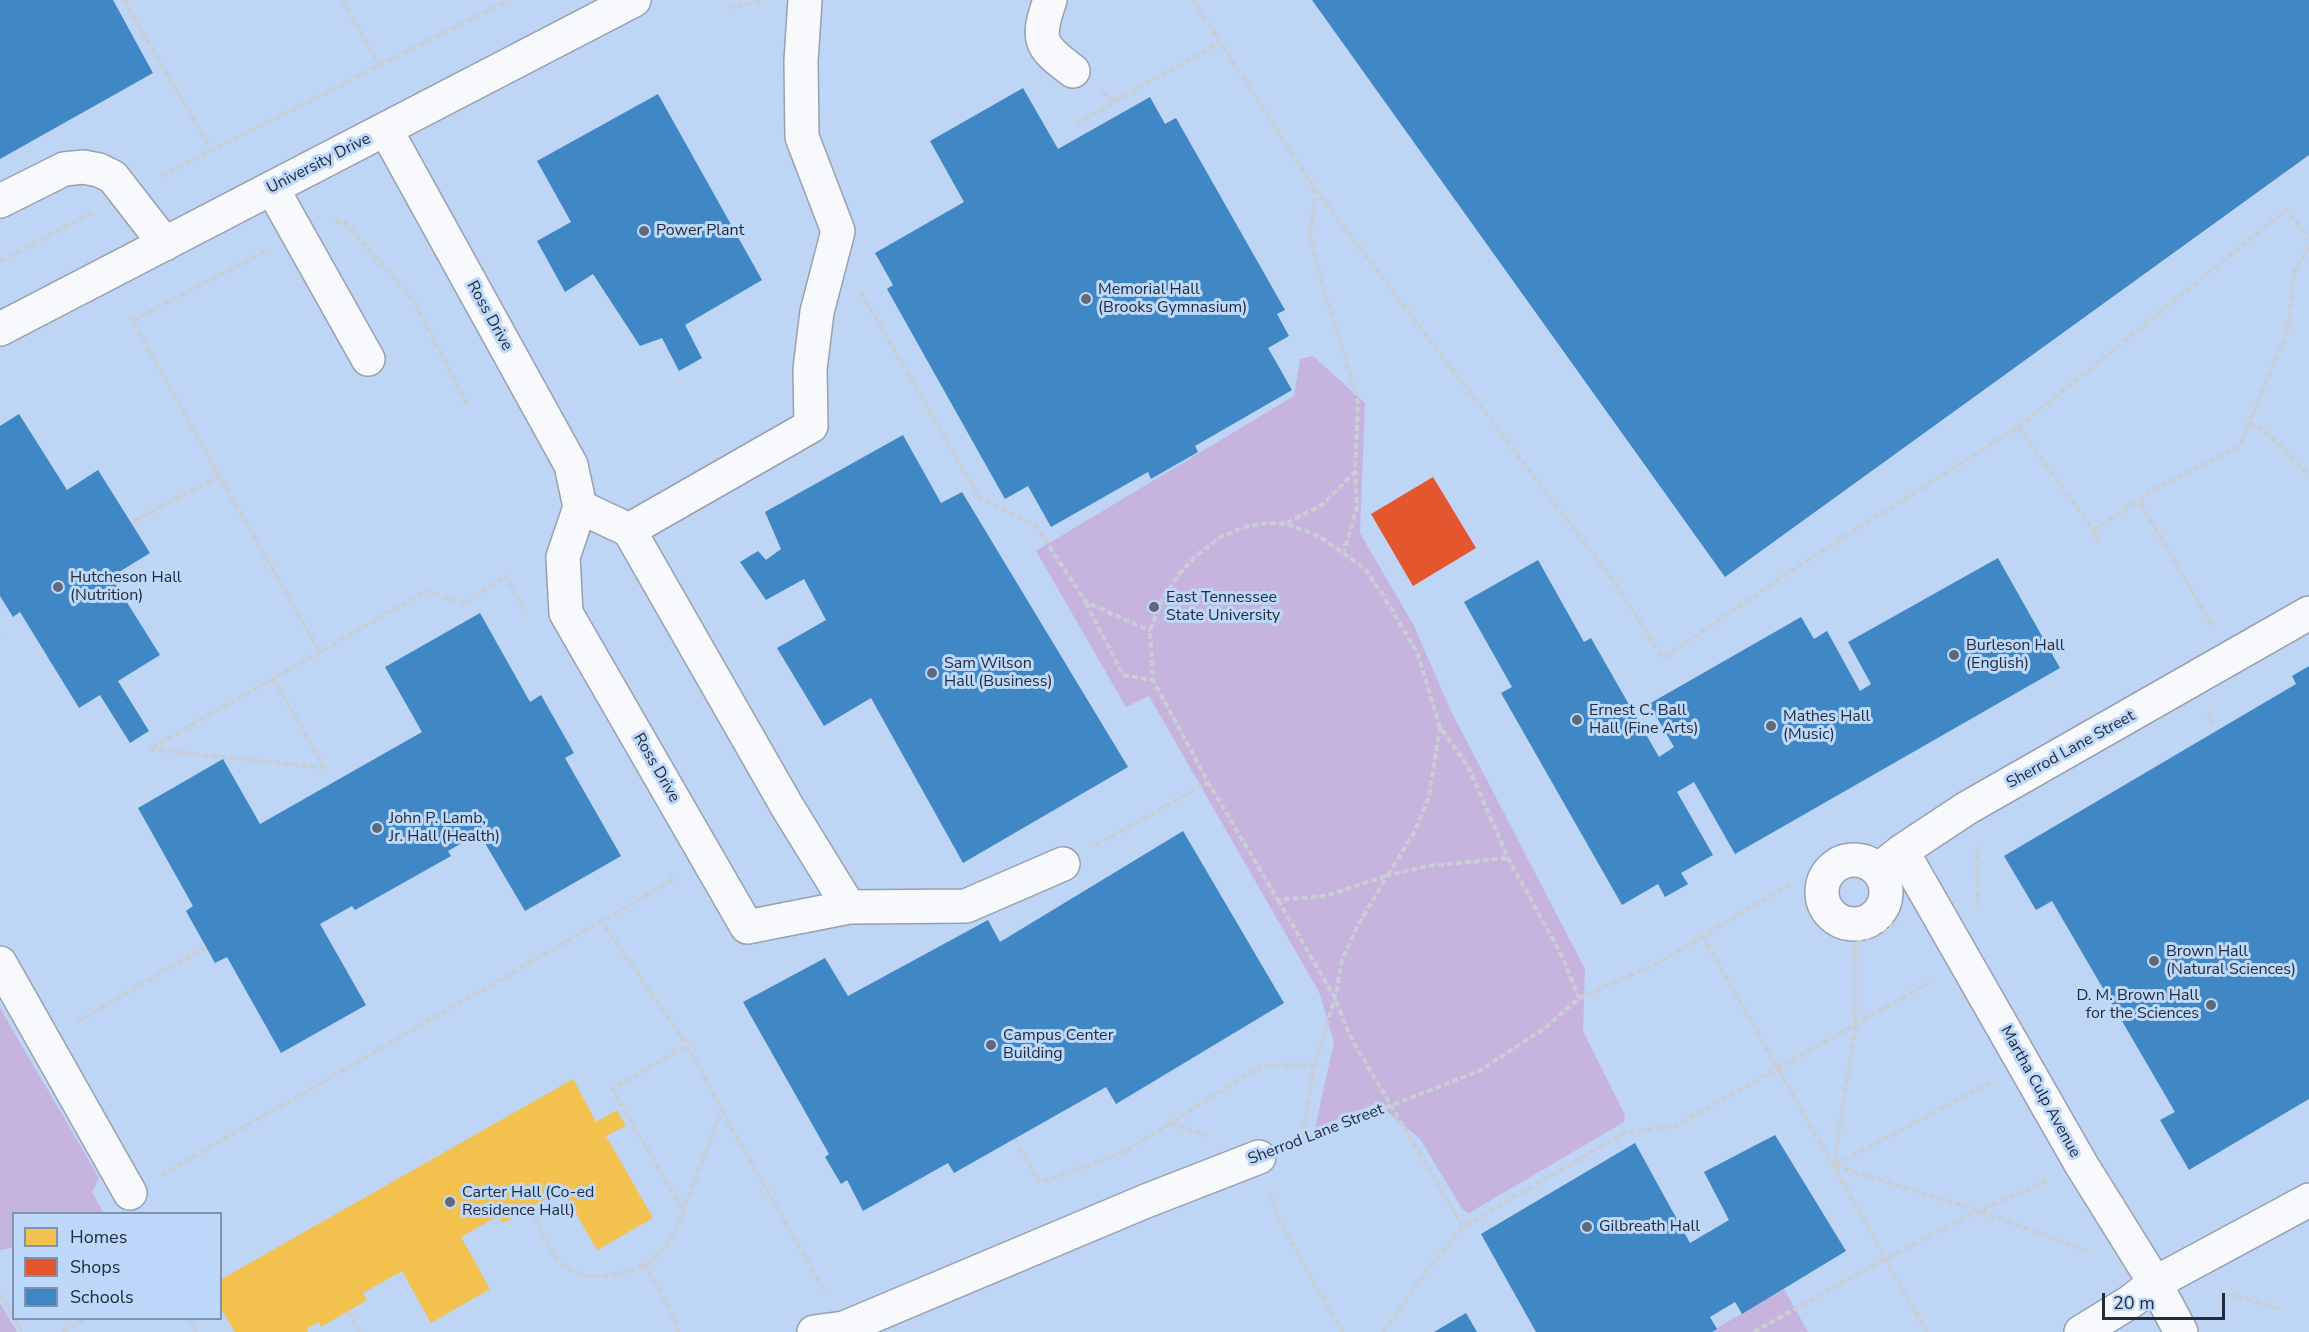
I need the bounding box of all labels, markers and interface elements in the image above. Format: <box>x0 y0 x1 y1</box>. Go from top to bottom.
street label: University Drive <box>264 130 374 198</box>
place label: Power Plant <box>656 221 744 241</box>
marker: Power Plant <box>637 224 651 238</box>
street label: Ross Drive <box>462 278 516 354</box>
place label: Memorial Hall (Brooks Gymnasium) <box>1098 280 1247 318</box>
marker: Memorial Hall (Brooks Gymnasium) <box>1079 292 1093 306</box>
place label: Hutcheson Hall (Nutrition) <box>70 568 182 606</box>
marker: Hutcheson Hall (Nutrition) <box>51 580 65 594</box>
place label: East Tennessee State University <box>1166 588 1280 626</box>
marker: East Tennessee State University <box>1147 600 1161 614</box>
place label: Burleson Hall (English) <box>1966 636 2065 674</box>
marker: Burleson Hall (English) <box>1947 648 1961 662</box>
place label: Sam Wilson Hall (Business) <box>944 654 1053 692</box>
marker: Sam Wilson Hall (Business) <box>925 666 939 680</box>
place label: Ernest C. Ball Hall (Fine Arts) <box>1589 701 1699 739</box>
place label: Mathes Hall (Music) <box>1783 707 1870 745</box>
street label: Sherrod Lane Street <box>2004 707 2138 793</box>
marker: Ernest C. Ball Hall (Fine Arts) <box>1570 713 1584 727</box>
marker: Mathes Hall (Music) <box>1764 719 1778 733</box>
street label: Ross Drive <box>628 730 684 806</box>
place label: John P. Lamb, Jr. Hall (Health) <box>389 809 500 847</box>
marker: John P. Lamb, Jr. Hall (Health) <box>370 821 384 835</box>
place label: Brown Hall (Natural Sciences) <box>2166 942 2296 980</box>
marker: Brown Hall (Natural Sciences) <box>2147 954 2161 968</box>
place label: D. M. Brown Hall for the Sciences <box>2077 986 2199 1024</box>
marker: D. M. Brown Hall for the Sciences <box>2204 998 2218 1012</box>
street label: Martha Culp Avenue <box>1996 1023 2084 1161</box>
place label: Campus Center Building <box>1003 1026 1113 1064</box>
marker: Campus Center Building <box>984 1038 998 1052</box>
street label: Sherrod Lane Street <box>1245 1100 1387 1170</box>
place label: Carter Hall (Co-ed Residence Hall) <box>462 1183 594 1221</box>
marker: Carter Hall (Co-ed Residence Hall) <box>443 1195 457 1209</box>
legend <box>12 1212 222 1320</box>
place label: Gilbreath Hall <box>1599 1217 1700 1237</box>
marker: Gilbreath Hall <box>1580 1220 1594 1234</box>
text: Homes <box>70 1225 127 1249</box>
text: Shops <box>70 1255 120 1279</box>
scale bar <box>2105 1281 2228 1319</box>
text: Schools <box>70 1285 134 1309</box>
text: 20 m <box>2113 1291 2155 1315</box>

